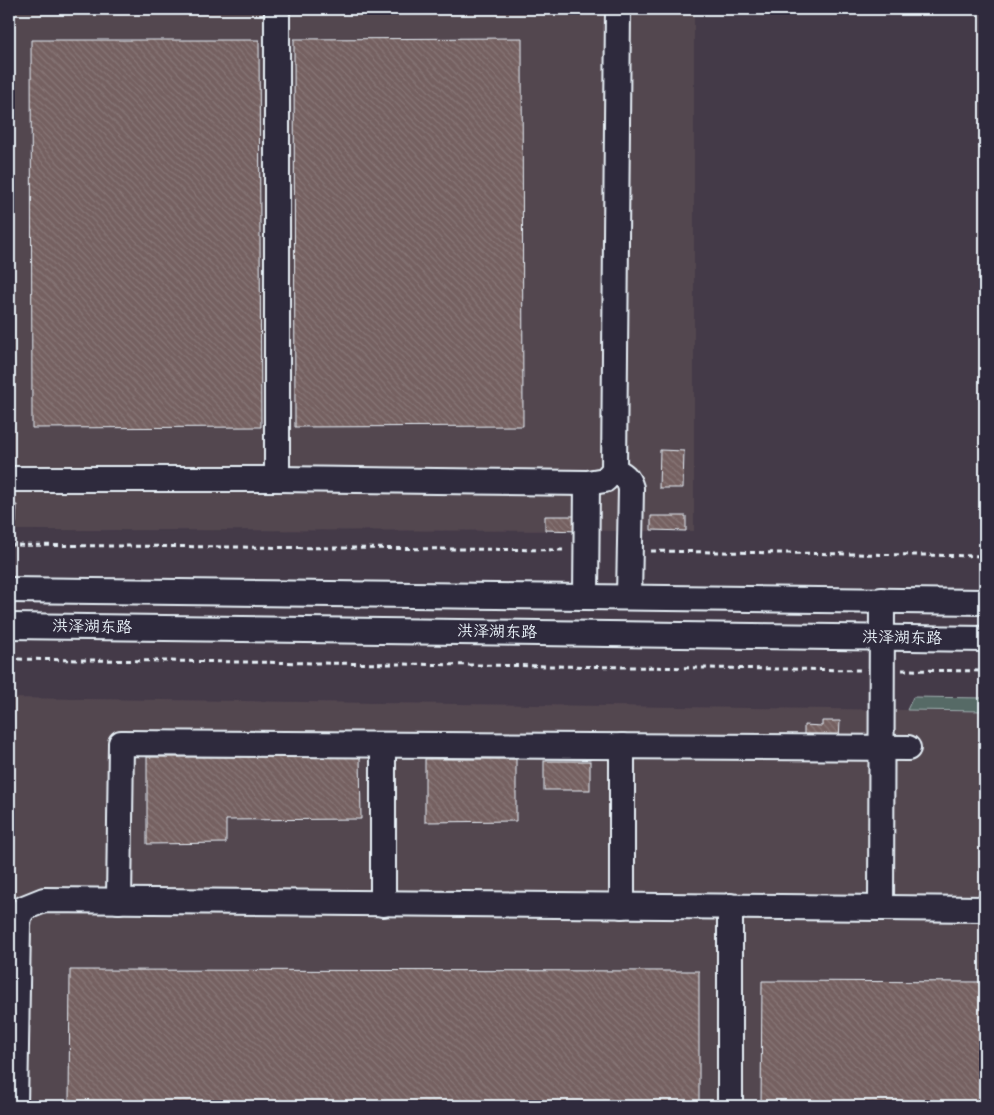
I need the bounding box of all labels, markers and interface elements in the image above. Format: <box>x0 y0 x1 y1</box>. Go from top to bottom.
street label: 洪泽湖东路 <box>52 614 132 640</box>
street label: 洪泽湖东路 <box>457 619 537 645</box>
street label: 洪泽湖东路 <box>862 625 942 651</box>

